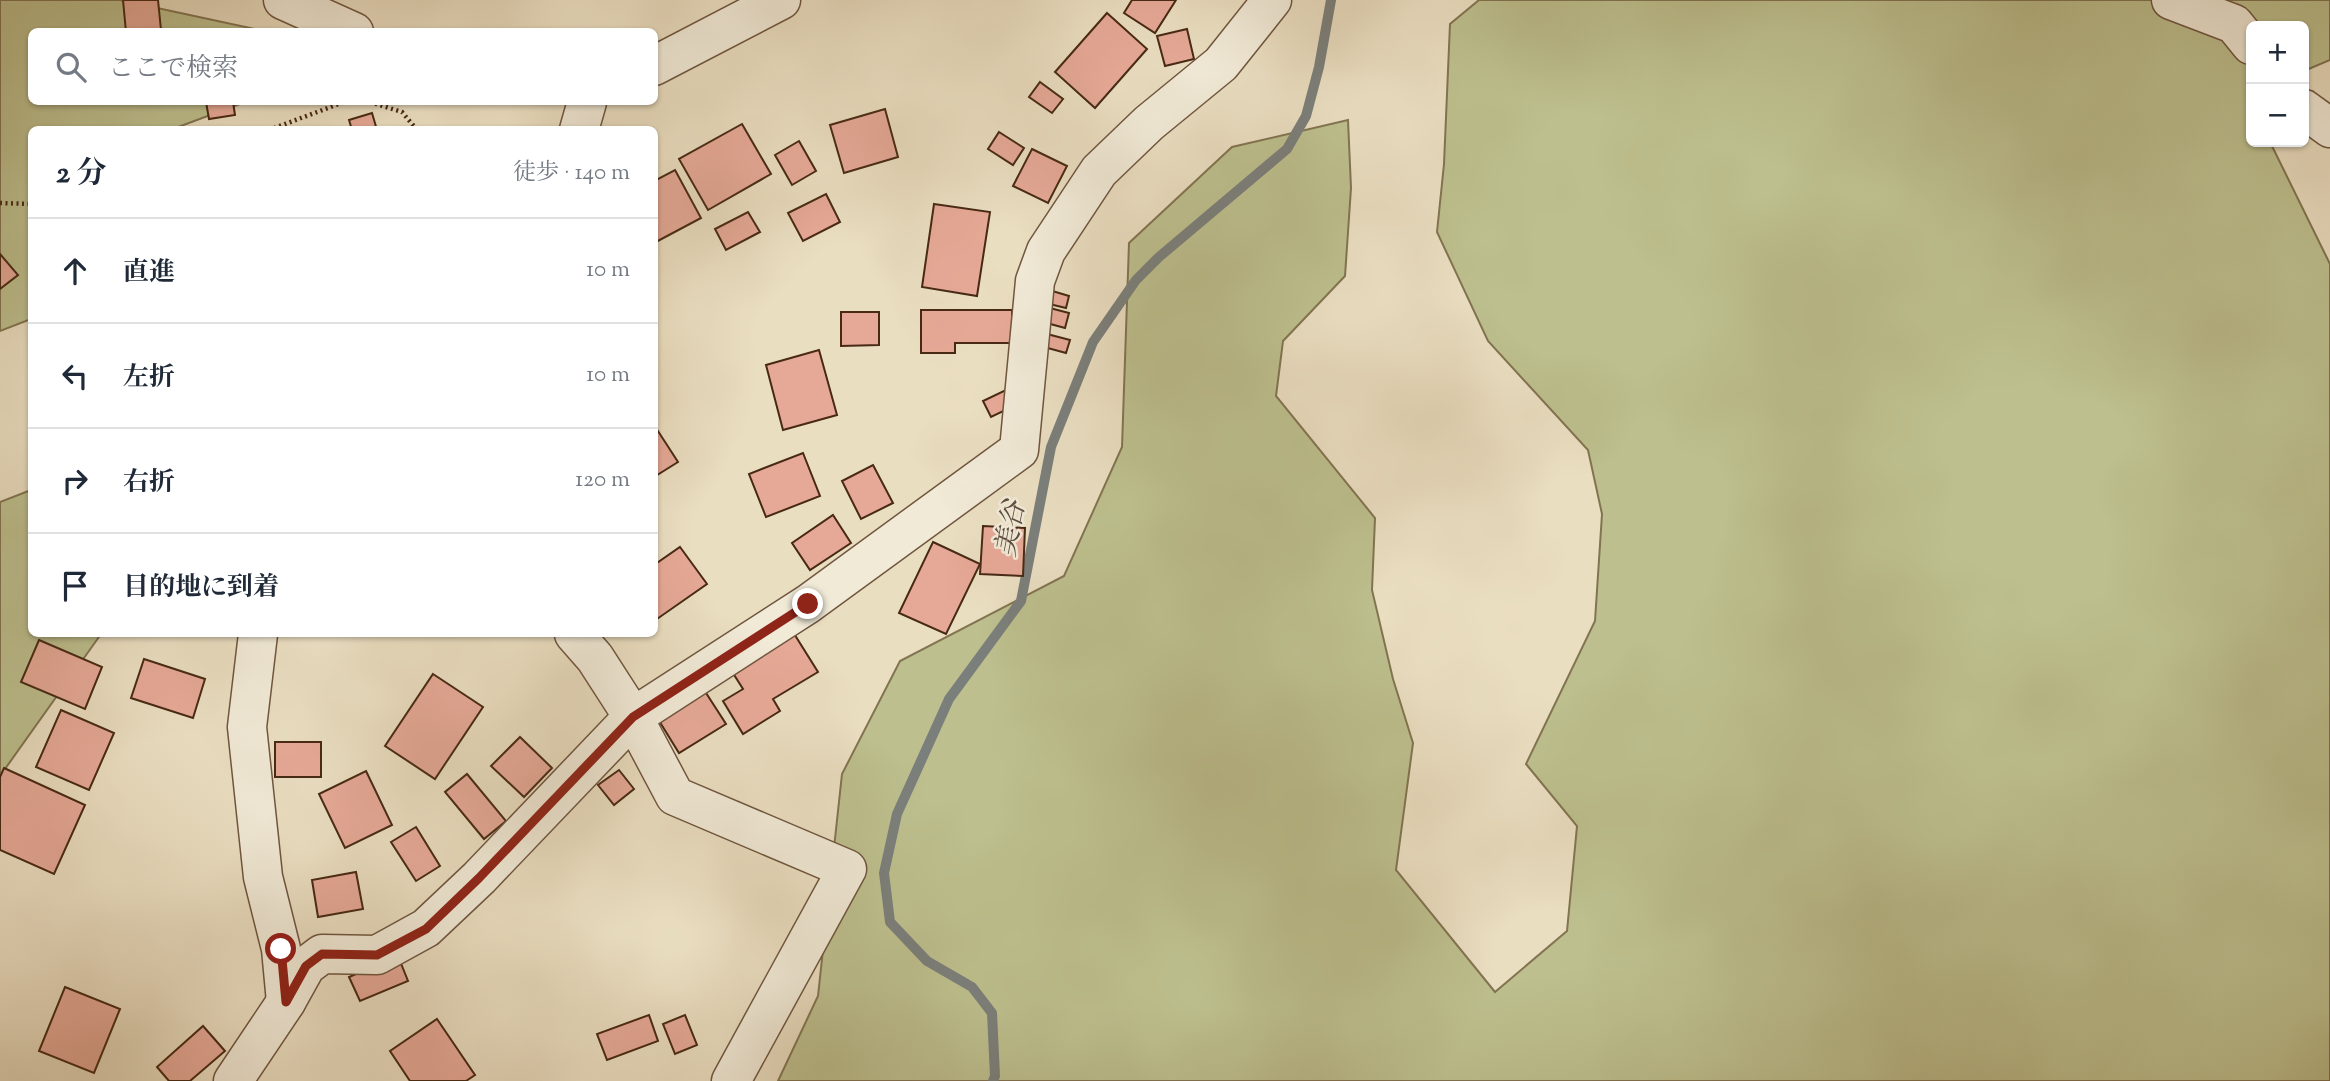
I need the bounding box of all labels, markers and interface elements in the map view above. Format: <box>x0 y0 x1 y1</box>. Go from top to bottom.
map controls <box>2246 21 2309 147</box>
button: + <box>2246 21 2309 84</box>
search box <box>28 28 658 105</box>
icon: search <box>52 48 90 86</box>
text: ここで検索 <box>108 51 238 88</box>
button: − <box>2246 84 2309 147</box>
text: 2 分 <box>56 153 106 196</box>
text: 徒歩 · 140 m <box>513 157 630 190</box>
icon: ahead <box>56 252 94 290</box>
text: 10 m <box>586 254 630 287</box>
text: 直進 <box>123 255 175 292</box>
icon: left <box>56 357 94 395</box>
text: 10 m <box>586 359 630 392</box>
text: 左折 <box>123 360 175 397</box>
icon: right <box>56 462 94 500</box>
text: 120 m <box>575 464 630 497</box>
text: 右折 <box>123 465 175 502</box>
water label: 美谷 <box>987 496 1037 560</box>
icon: arrive <box>56 567 94 605</box>
text: 目的地に到着 <box>123 570 279 607</box>
route end <box>792 588 823 619</box>
route start <box>265 933 296 964</box>

